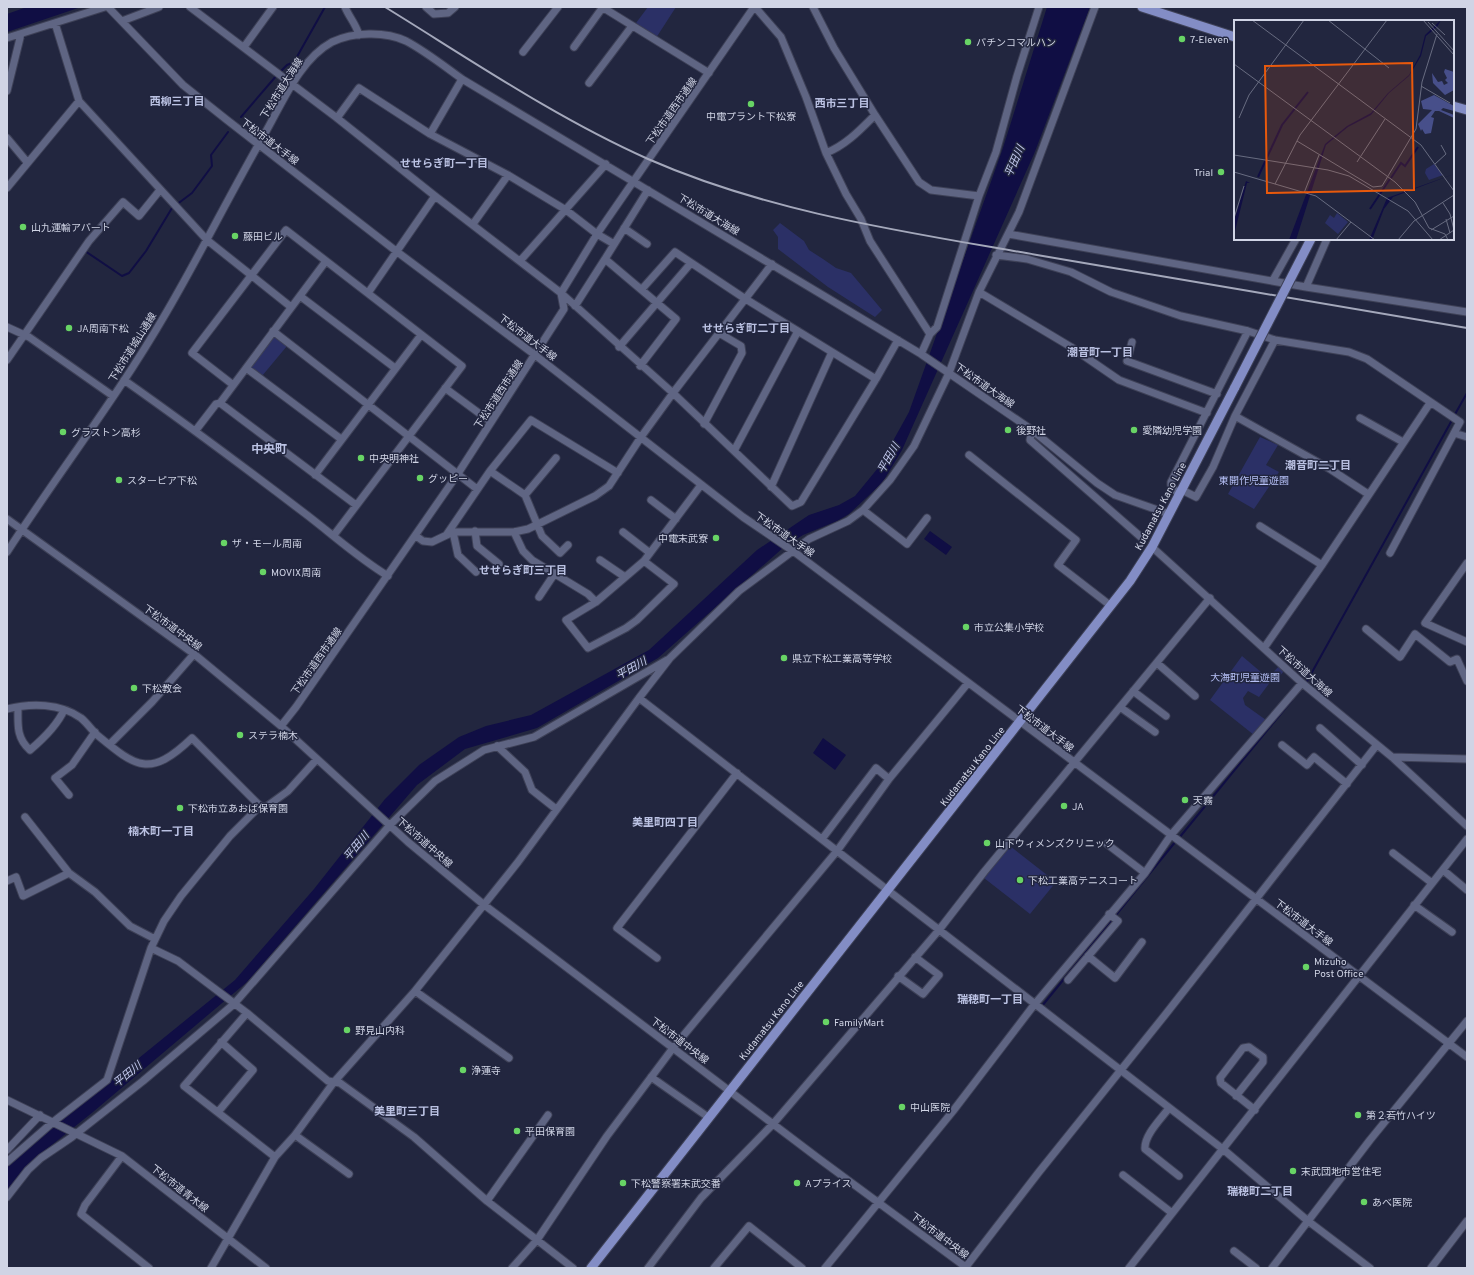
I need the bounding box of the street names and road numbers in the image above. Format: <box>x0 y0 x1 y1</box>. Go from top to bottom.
street label: 下松市道大海線 <box>258 56 306 122</box>
street label: 下松市道西市通線 <box>644 75 700 148</box>
street label: 下松市道大手線 <box>237 116 301 168</box>
street label: 下松市道大海線 <box>675 192 742 239</box>
street label: 下松市道城山通線 <box>107 310 160 385</box>
street label: 下松市道大手線 <box>495 312 559 364</box>
street label: 下松市道西市通線 <box>472 358 526 432</box>
street label: 下松市道大海線 <box>952 361 1017 412</box>
street label: Kudamatsu Kano Line <box>1133 460 1190 553</box>
street label: 下松市道大手線 <box>752 510 817 561</box>
street label: 下松市道中央線 <box>140 602 204 654</box>
street label: 下松市道西市通線 <box>289 625 345 698</box>
street label: 下松市道大海線 <box>1274 644 1334 700</box>
street label: 下松市道大手線 <box>1012 703 1076 755</box>
street label: Kudamatsu Kano Line <box>938 724 1008 809</box>
street label: 下松市道中央線 <box>393 815 455 871</box>
street label: 下松市道大手線 <box>1271 897 1335 949</box>
street label: Kudamatsu Kano Line <box>737 978 807 1063</box>
street label: 下松市道中央線 <box>647 1015 711 1067</box>
street label: 下松市道青木線 <box>147 1163 211 1216</box>
street label: 下松市道中央線 <box>907 1210 971 1262</box>

